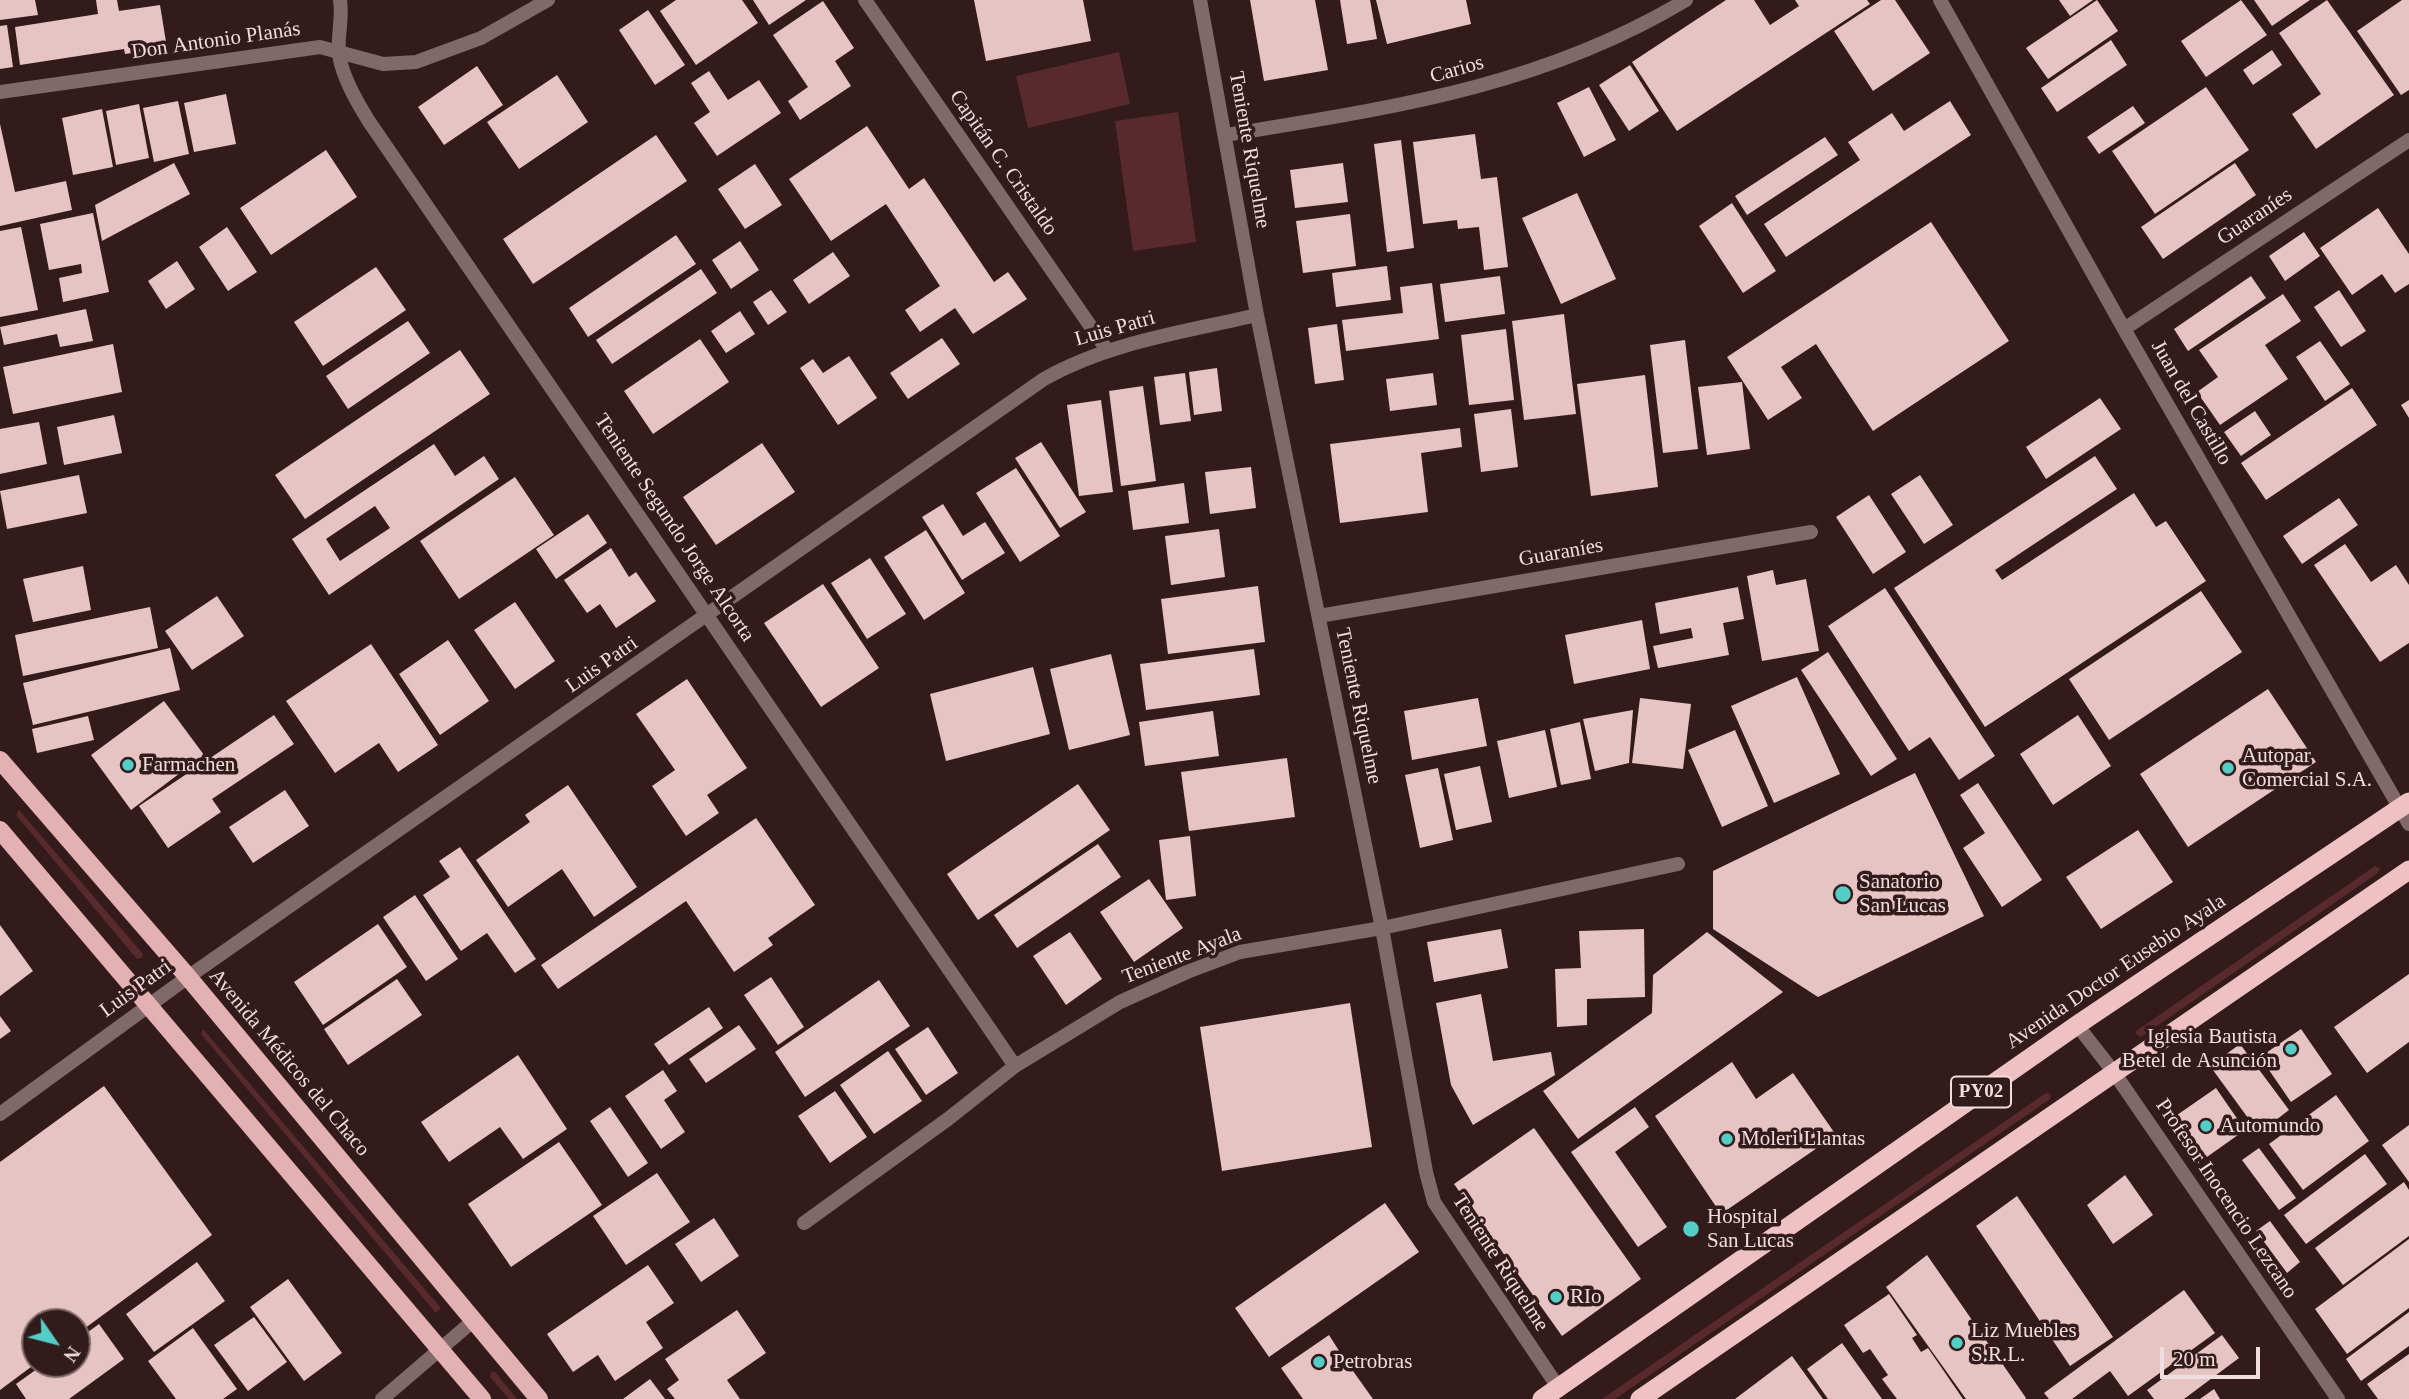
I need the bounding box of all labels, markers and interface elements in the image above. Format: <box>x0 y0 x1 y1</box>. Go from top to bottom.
street label: Don Antonio Planás <box>130 17 302 65</box>
street label: Carios <box>1427 50 1487 90</box>
street label: Teniente Riquelme <box>1223 70 1275 230</box>
street label: Capitán C. Cristaldo <box>943 85 1063 241</box>
street label: Guaraníes <box>2213 183 2297 251</box>
street label: Luis Patri <box>1072 306 1158 352</box>
street label: Juan del Castillo <box>2145 336 2237 470</box>
street label: Teniente Segundo Jorge Alcorta <box>588 409 760 647</box>
street label: Guaraníes <box>1517 533 1605 573</box>
street label: Teniente Riquelme <box>1329 626 1387 786</box>
street label: Luis Patri <box>561 631 643 699</box>
place label: Autopar Comercial S.A. <box>2242 743 2372 793</box>
place label: Farmachen <box>142 752 235 778</box>
marker: Farmachen <box>120 757 136 773</box>
marker: Autopar Comercial S.A. <box>2220 760 2236 776</box>
place label: Sanatorio San Lucas <box>1859 869 1946 919</box>
marker: Sanatorio San Lucas <box>1833 884 1853 904</box>
street label: Avenida Doctor Eusebio Ayala <box>2001 889 2231 1055</box>
street label: Teniente Ayala <box>1119 922 1245 990</box>
street label: Luis Patri <box>95 955 177 1023</box>
street label: Avenida Médicos del Chaco <box>203 964 375 1162</box>
place label: Iglesia Bautista Betel de Asunción <box>2122 1024 2277 1074</box>
marker: Iglesia Bautista Betel de Asunción <box>2283 1041 2299 1057</box>
road number: PY02 <box>1951 1076 2011 1108</box>
street label: Profesor Inocencio Lezcano <box>2150 1094 2302 1304</box>
place label: Automundo <box>2220 1113 2320 1139</box>
marker: Automundo <box>2198 1118 2214 1134</box>
place label: Moleri Llantas <box>1741 1126 1865 1152</box>
marker: Moleri Llantas <box>1719 1131 1735 1147</box>
street label: Teniente Riquelme <box>1446 1190 1554 1336</box>
place label: Hospital San Lucas <box>1707 1204 1794 1254</box>
marker: Hospital San Lucas <box>1681 1219 1701 1239</box>
place label: RIo <box>1570 1284 1602 1310</box>
marker: RIo <box>1548 1289 1564 1305</box>
north arrow <box>21 1308 91 1378</box>
place label: Liz Muebles S.R.L. <box>1971 1318 2077 1368</box>
scale bar <box>2164 1332 2264 1376</box>
marker: Liz Muebles S.R.L. <box>1949 1335 1965 1351</box>
text: N <box>59 1343 85 1366</box>
text: 20 m <box>2173 1347 2216 1371</box>
place label: Petrobras <box>1333 1349 1412 1375</box>
marker: Petrobras <box>1311 1354 1327 1370</box>

